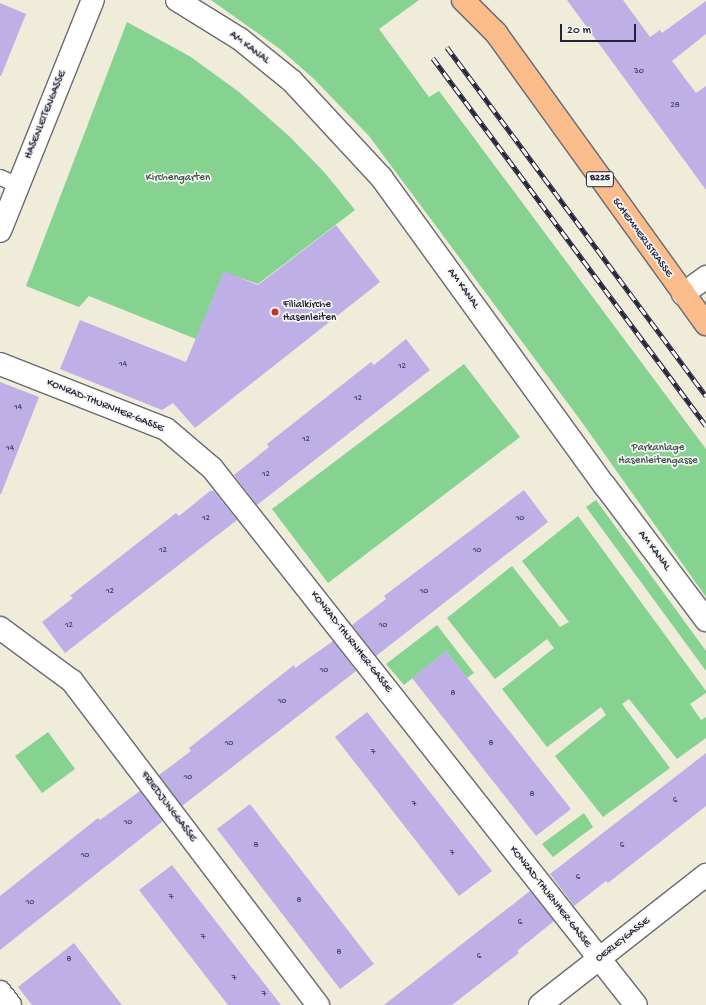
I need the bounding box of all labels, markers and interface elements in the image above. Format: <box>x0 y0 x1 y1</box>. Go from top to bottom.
scale bar <box>562 16 638 42</box>
text: 20 m <box>567 24 591 38</box>
street label: AM KANAL <box>226 29 272 67</box>
house number: 30 <box>634 67 644 77</box>
street label: HASENLEITENGASSE <box>22 69 70 161</box>
house number: 28 <box>670 101 680 111</box>
park label: Kirchengarten <box>146 171 210 185</box>
road number: B225 <box>585 171 615 187</box>
street label: SCHEMMERLSTRASSE <box>609 196 675 280</box>
street label: AM KANAL <box>444 266 482 312</box>
place label: Filialkirche Hasenleiten <box>283 299 336 325</box>
marker: Filialkirche Hasenleiten <box>270 307 280 317</box>
house number: 14 <box>119 360 127 370</box>
house number: 12 <box>398 362 406 372</box>
street label: KONRAD-THURNHER-GASSE <box>44 376 166 436</box>
house number: 12 <box>354 394 362 404</box>
house number: 14 <box>14 403 22 413</box>
house number: 12 <box>302 435 310 445</box>
park label: Parkanlage Hasenleitengasse <box>618 442 698 468</box>
house number: 14 <box>6 444 14 454</box>
house number: 12 <box>262 470 270 480</box>
house number: 12 <box>202 514 210 524</box>
house number: 10 <box>516 514 524 524</box>
street label: AM KANAL <box>635 528 673 574</box>
house number: 12 <box>159 546 167 556</box>
house number: 10 <box>473 546 481 556</box>
house number: 12 <box>106 587 114 597</box>
house number: 10 <box>420 587 428 597</box>
street label: KONRAD-THURNHER-GASSE <box>307 589 395 695</box>
house number: 12 <box>65 621 73 631</box>
house number: 10 <box>379 621 387 631</box>
house number: 10 <box>320 666 328 676</box>
house number: 8 <box>451 689 455 699</box>
house number: 10 <box>278 697 286 707</box>
house number: 10 <box>225 739 233 749</box>
house number: 8 <box>489 739 493 749</box>
house number: 7 <box>371 748 375 758</box>
street label: FRIEDJUNGGASSE <box>137 769 199 845</box>
house number: 10 <box>184 773 192 783</box>
house number: 8 <box>530 790 534 800</box>
house number: 6 <box>673 796 677 806</box>
house number: 7 <box>412 800 416 810</box>
house number: 10 <box>124 818 132 828</box>
house number: 8 <box>254 841 258 851</box>
house number: 6 <box>620 841 624 851</box>
street label: KONRAD-THURNHER-GASSE <box>506 844 594 950</box>
house number: 7 <box>450 849 454 859</box>
house number: 10 <box>81 851 89 861</box>
house number: 6 <box>576 873 580 883</box>
house number: 7 <box>169 893 173 903</box>
house number: 8 <box>297 896 301 906</box>
house number: 10 <box>26 898 34 908</box>
street label: OERLEYGASSE <box>593 915 653 965</box>
house number: 6 <box>518 918 522 928</box>
house number: 7 <box>201 933 205 943</box>
house number: 8 <box>337 948 341 958</box>
house number: 6 <box>477 952 481 962</box>
house number: 8 <box>67 955 71 965</box>
house number: 7 <box>232 974 236 984</box>
house number: 7 <box>262 990 266 1000</box>

